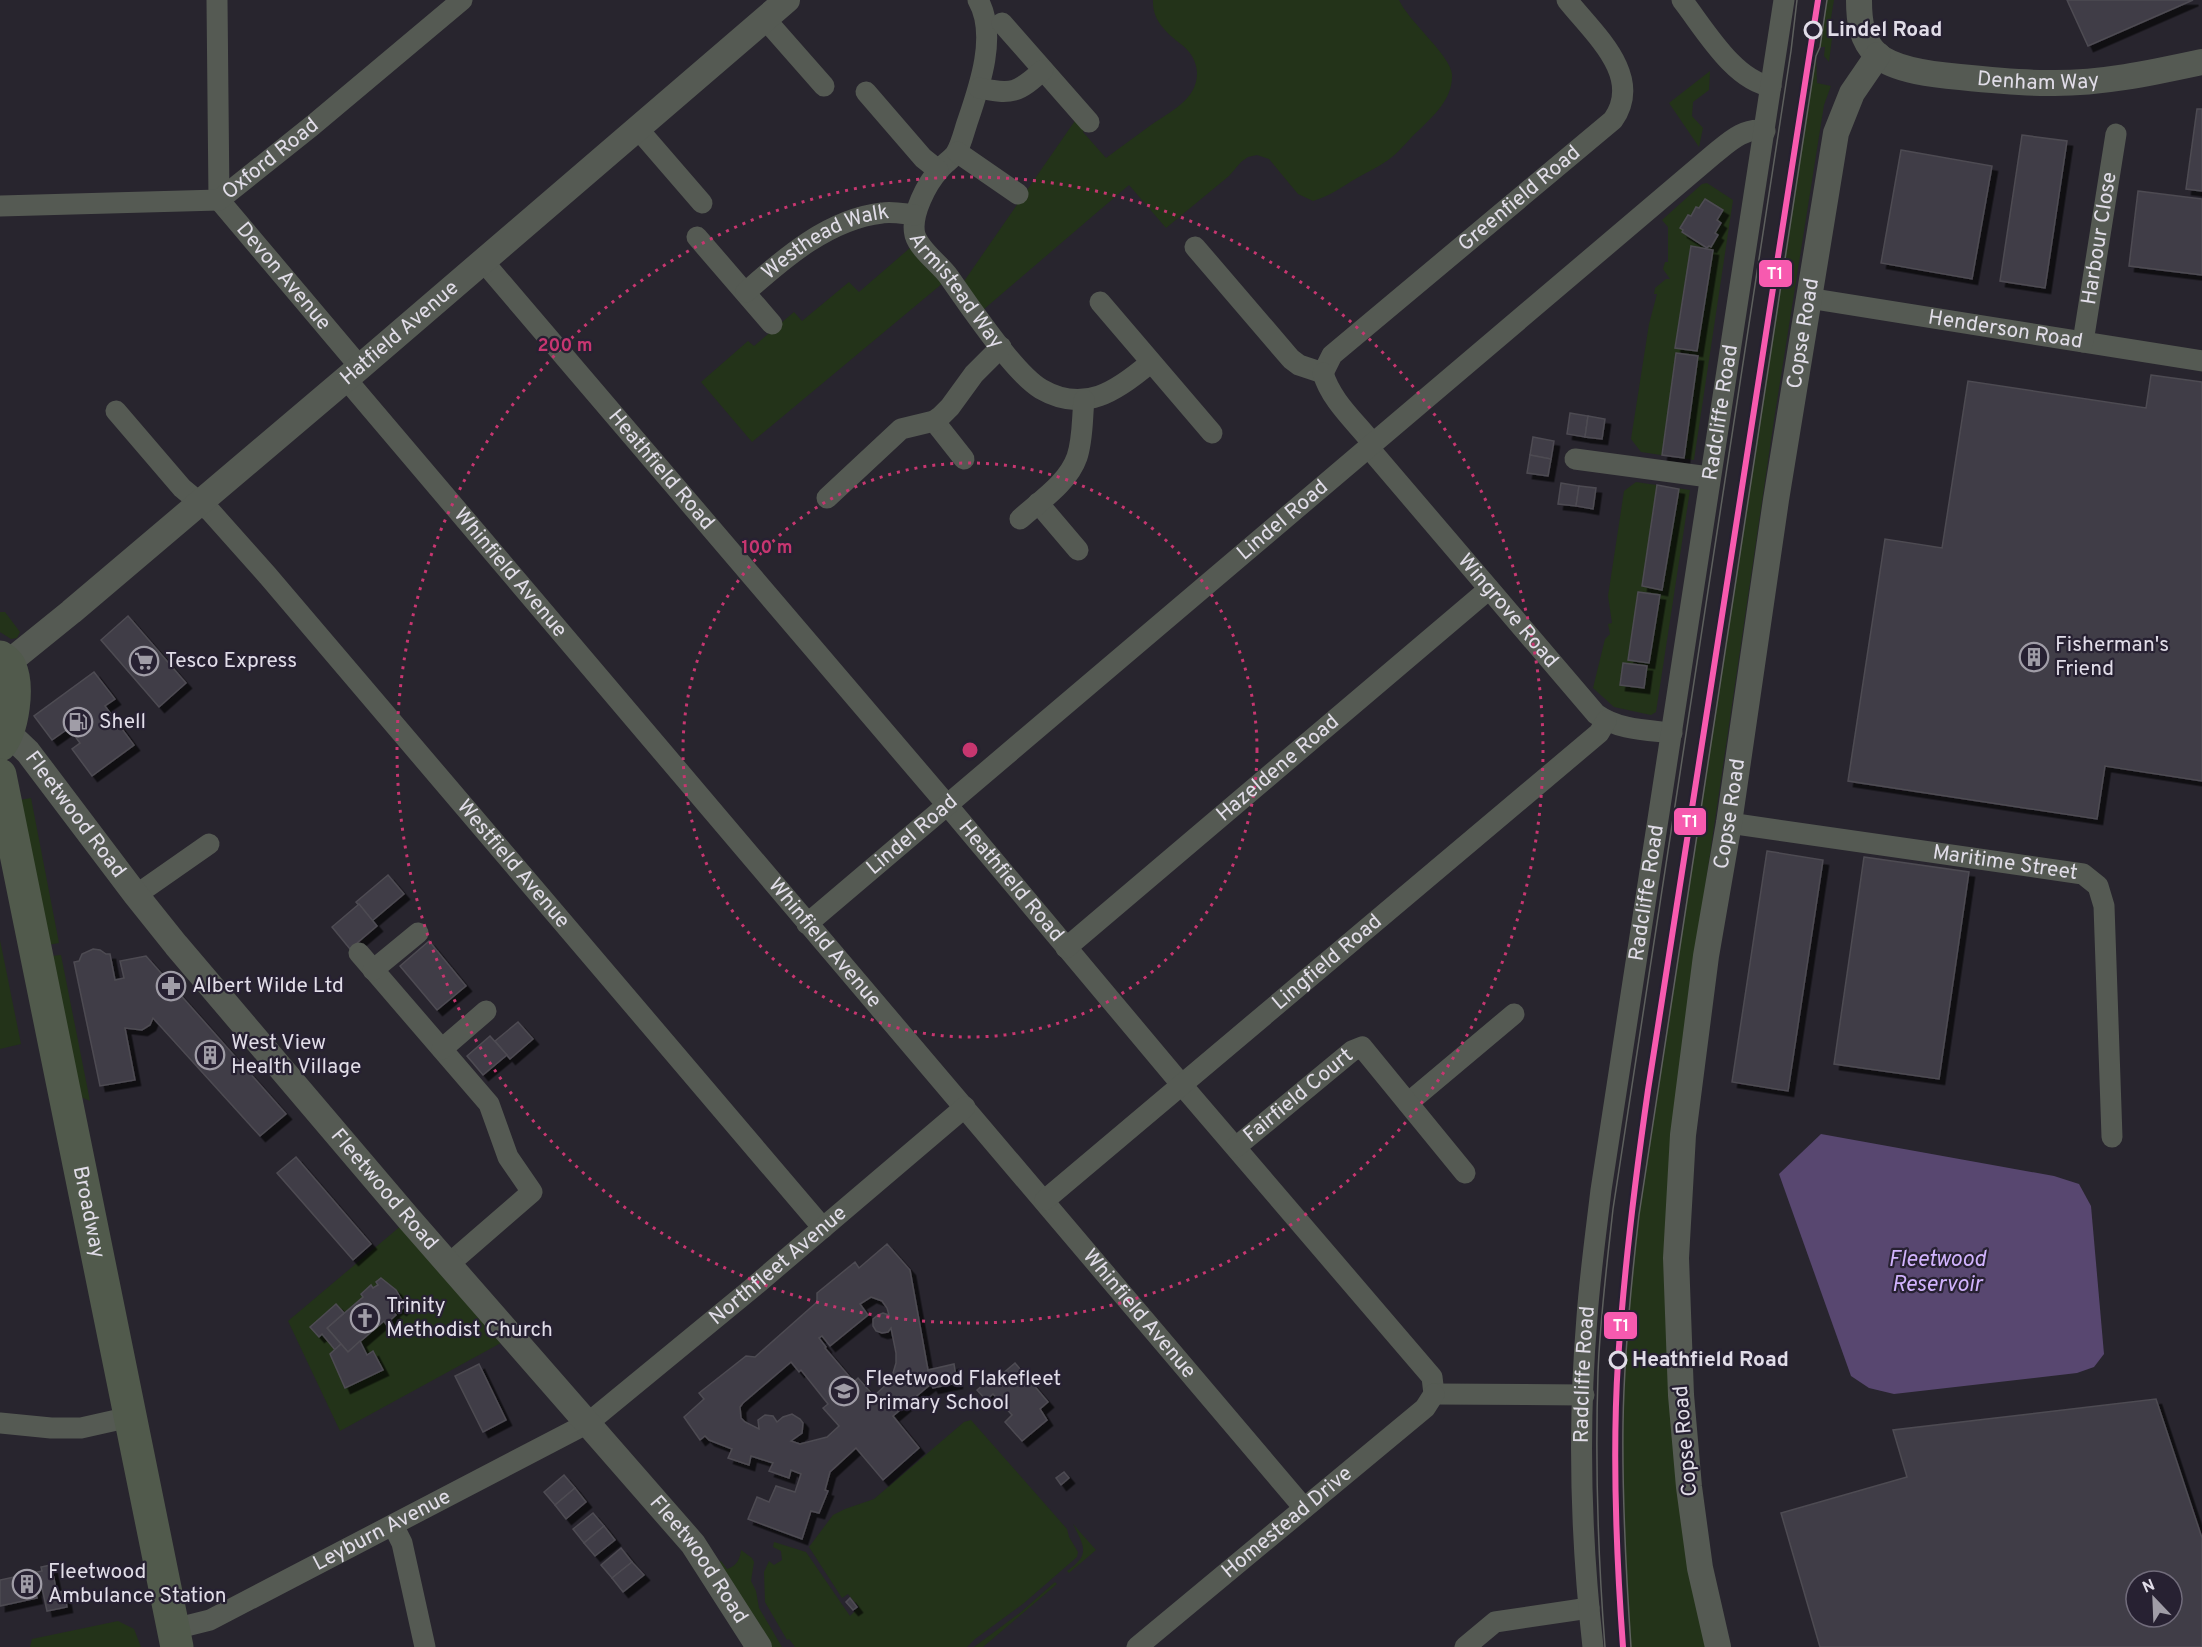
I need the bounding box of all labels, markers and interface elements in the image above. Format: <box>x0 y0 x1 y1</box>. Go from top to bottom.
place label: Lindel Road <box>1827 17 1942 44</box>
marker: Lindel Road <box>1804 21 1822 39</box>
street label: Denham Way <box>1976 65 2100 97</box>
street label: Oxford Road <box>217 112 325 206</box>
street label: Greenfield Road <box>1452 139 1586 257</box>
street label: Harbour Close <box>2076 170 2123 307</box>
street label: Westhead Walk <box>756 199 891 286</box>
street label: Devon Avenue <box>230 217 337 336</box>
street label: Armistead Way <box>902 228 1010 354</box>
line badge: T1 <box>1758 259 1793 288</box>
text: T1 <box>1767 265 1783 285</box>
street label: Hatfield Avenue <box>335 275 464 391</box>
street label: Copse Road <box>1781 276 1826 391</box>
street label: Henderson Road <box>1926 304 2085 355</box>
text: 200 m <box>537 335 593 358</box>
street label: Radcliffe Road <box>1697 343 1744 482</box>
street label: Heathfield Road <box>602 404 720 536</box>
street label: Lindel Road <box>1231 474 1334 567</box>
street label: Whinfield Avenue <box>448 502 573 643</box>
text: 100 m <box>741 537 793 560</box>
street label: Wingrove Road <box>1452 548 1564 674</box>
place label: Fisherman's Friend <box>2055 632 2169 683</box>
building icon: Fisherman's Friend <box>2018 641 2050 673</box>
supermarket icon: Tesco Express <box>128 645 160 677</box>
place label: Tesco Express <box>165 648 297 675</box>
fuel station icon: Shell <box>62 706 94 738</box>
street label: Hazeldene Road <box>1211 708 1345 828</box>
place label: Shell <box>99 709 146 736</box>
centre of rings <box>960 740 980 760</box>
street label: Fleetwood Road <box>19 746 132 883</box>
street label: Copse Road <box>1708 757 1752 871</box>
street label: Lindel Road <box>861 788 963 881</box>
street label: Westfield Avenue <box>451 794 576 934</box>
line badge: T1 <box>1673 807 1707 836</box>
text: T1 <box>1682 813 1698 833</box>
street label: Heathfield Road <box>952 815 1070 948</box>
street label: Radcliffe Road <box>1623 823 1670 963</box>
street label: Maritime Street <box>1931 839 2079 887</box>
street label: Whinfield Avenue <box>762 873 887 1014</box>
street label: Lingfield Road <box>1267 908 1388 1016</box>
pharmacy icon: Albert Wilde Ltd <box>155 970 187 1002</box>
place label: Albert Wilde Ltd <box>192 973 344 1000</box>
place label: West View Health Village <box>231 1030 361 1081</box>
building icon: West View Health Village <box>194 1039 226 1071</box>
street label: Fairfield Court <box>1238 1042 1359 1149</box>
street label: Fleetwood Road <box>325 1123 444 1256</box>
street label: Broadway <box>66 1164 111 1261</box>
street label: Northfleet Avenue <box>704 1200 852 1331</box>
street label: Whinfield Avenue <box>1077 1243 1202 1384</box>
water label: Fleetwood Reservoir <box>1888 1247 1988 1299</box>
place label: Trinity Methodist Church <box>386 1293 553 1344</box>
church icon: Trinity Methodist Church <box>349 1302 381 1334</box>
street label: Radcliffe Road <box>1568 1305 1601 1443</box>
line badge: T1 <box>1603 1311 1638 1340</box>
text: T1 <box>1613 1317 1629 1337</box>
place label: Heathfield Road <box>1632 1347 1789 1374</box>
marker: Heathfield Road <box>1609 1351 1627 1369</box>
place label: Fleetwood Flakefleet Primary School <box>865 1366 1061 1417</box>
school or university icon: Fleetwood Flakefleet Primary School <box>828 1375 860 1407</box>
street label: Copse Road <box>1668 1384 1704 1498</box>
street label: Homestead Drive <box>1216 1460 1358 1585</box>
street label: Leyburn Avenue <box>308 1483 455 1577</box>
street label: Fleetwood Road <box>643 1490 754 1629</box>
place label: Fleetwood Ambulance Station <box>48 1559 227 1610</box>
building icon: Fleetwood Ambulance Station <box>11 1568 43 1600</box>
north arrow <box>2124 1569 2184 1629</box>
text: N <box>2140 1576 2158 1598</box>

